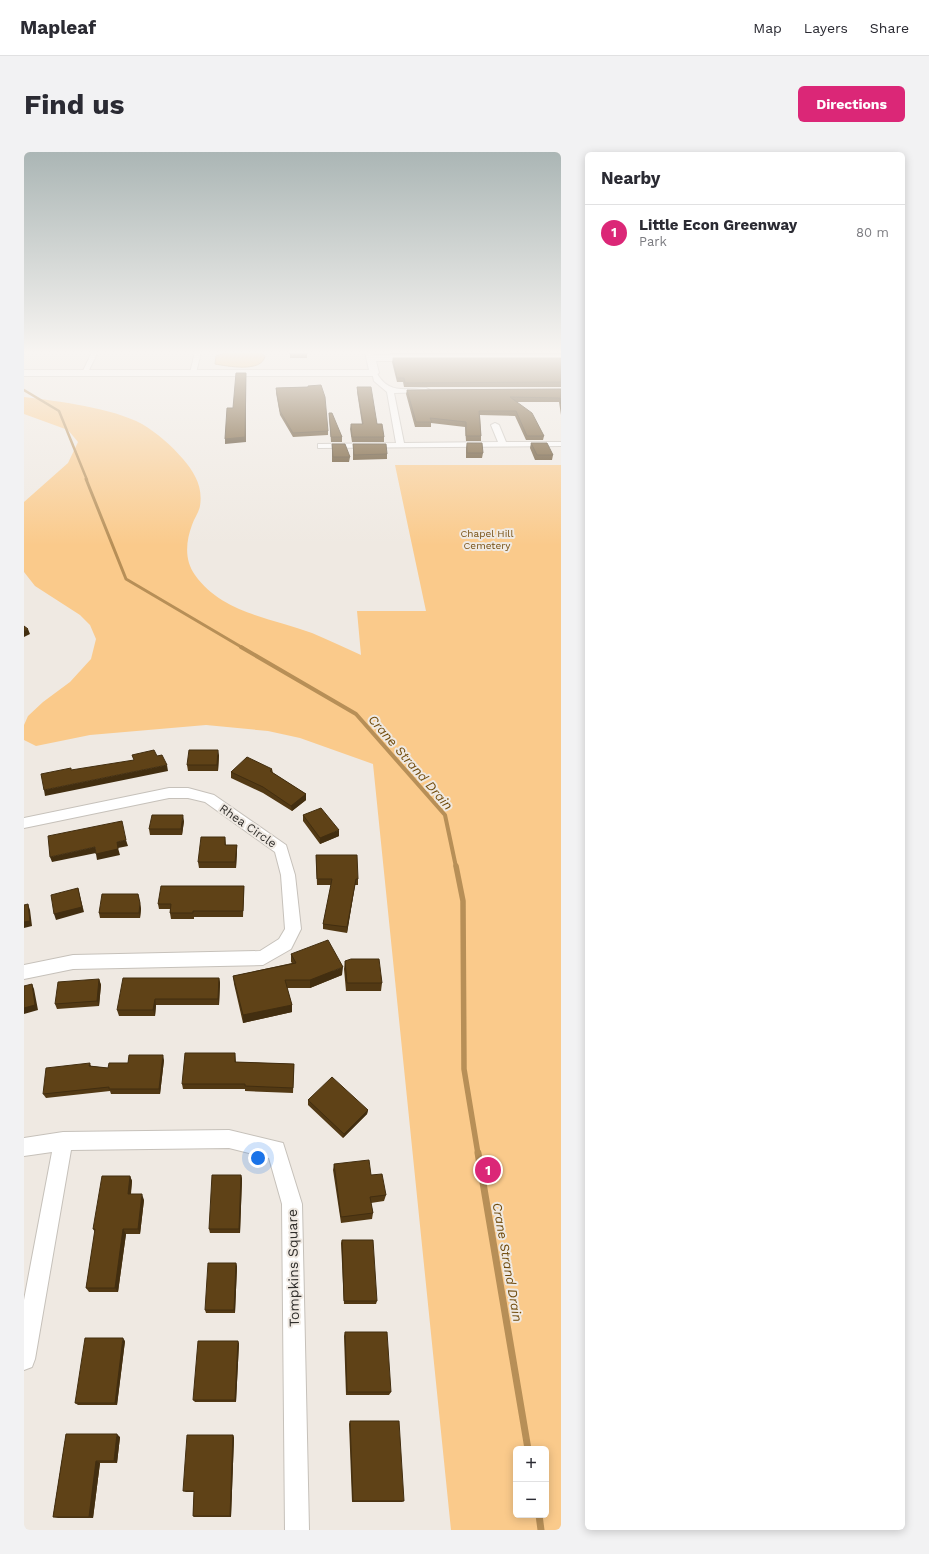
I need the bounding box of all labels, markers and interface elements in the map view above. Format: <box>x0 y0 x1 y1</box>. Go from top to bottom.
text: Mapleaf <box>20 16 96 39</box>
text: Map <box>753 20 782 36</box>
text: Layers <box>804 20 848 36</box>
text: Share <box>870 20 909 36</box>
button: Directions <box>798 86 905 122</box>
text: Find us <box>24 88 124 121</box>
text: Nearby <box>601 168 660 188</box>
text: Little Econ Greenway <box>639 216 797 234</box>
text: 1 <box>611 225 617 240</box>
text: 80 m <box>856 225 889 240</box>
text: Park <box>639 234 667 249</box>
park label: Chapel Hill Cemetery <box>461 528 514 551</box>
water label: Crane Strand Drain <box>365 712 456 813</box>
street label: Rhea Circle <box>217 801 279 851</box>
your location <box>248 1148 268 1168</box>
pin: 1 <box>475 1155 501 1185</box>
water label: Crane Strand Drain <box>490 1201 525 1323</box>
street label: Tompkins Square <box>284 1209 302 1327</box>
map controls <box>513 1446 549 1518</box>
button: + <box>513 1446 549 1482</box>
button: − <box>513 1482 549 1518</box>

